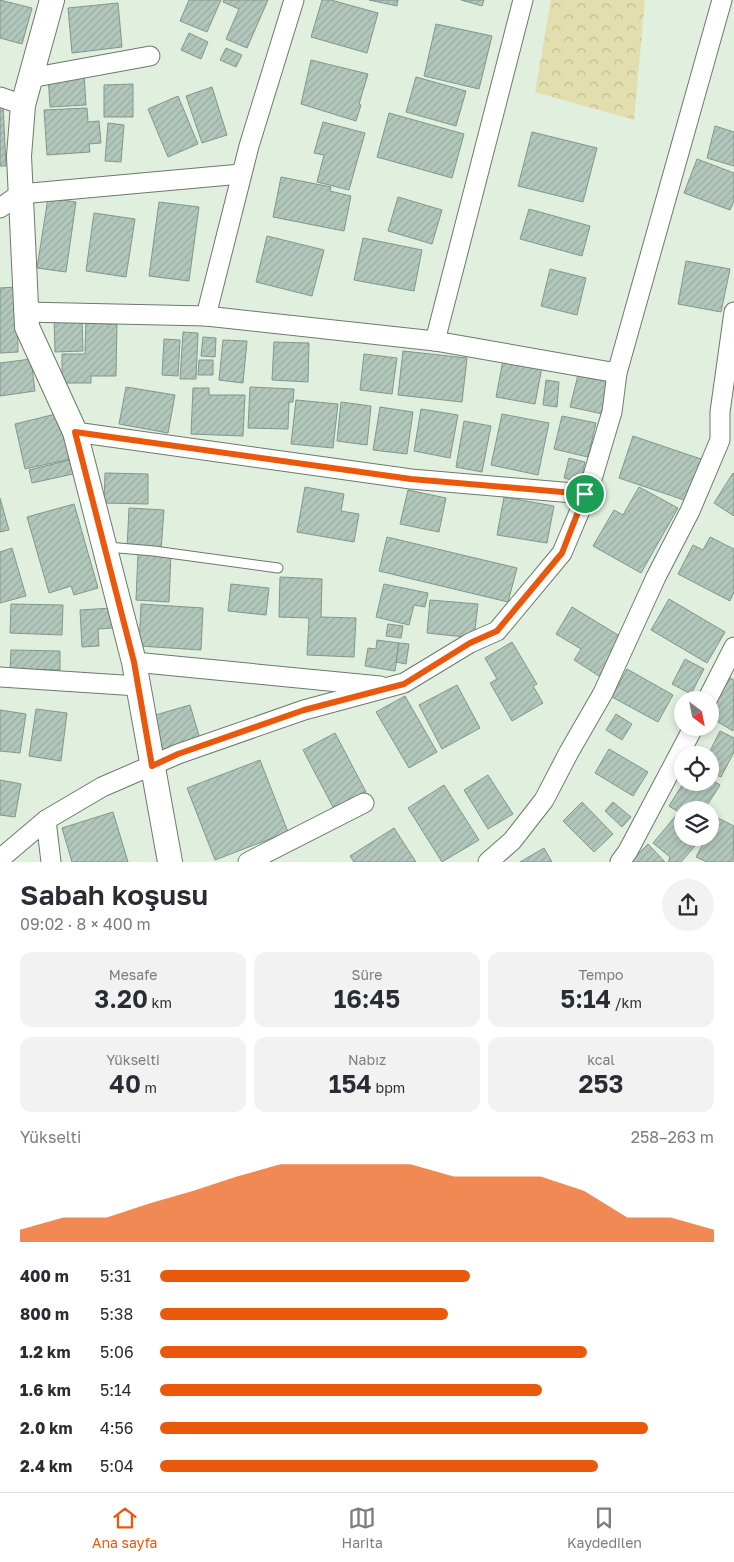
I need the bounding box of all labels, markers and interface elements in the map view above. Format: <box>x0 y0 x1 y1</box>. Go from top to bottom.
pin <box>564 473 606 515</box>
icon: arrive <box>571 480 599 508</box>
north arrow <box>674 691 719 736</box>
map controls <box>674 691 719 846</box>
button: locate <box>674 746 719 791</box>
button: layers <box>674 801 719 846</box>
text: Sabah koşusu <box>20 878 208 911</box>
button: share <box>662 879 714 931</box>
text: 09:02 · 8 × 400 m <box>20 914 151 934</box>
text: Mesafe <box>109 966 157 983</box>
text: Süre <box>352 966 382 983</box>
text: Tempo <box>579 966 623 983</box>
text: 3.20 <box>94 983 148 1014</box>
text: 16:45 <box>334 983 400 1014</box>
text: 5:14 <box>560 983 611 1014</box>
text: km <box>148 994 172 1011</box>
text: /km <box>611 994 642 1011</box>
text: Yükselti <box>106 1051 160 1068</box>
text: Nabız <box>348 1051 386 1068</box>
text: kcal <box>587 1051 615 1068</box>
text: 40 <box>109 1068 141 1099</box>
text: 154 <box>329 1068 372 1099</box>
text: 253 <box>578 1068 624 1099</box>
text: m <box>141 1079 157 1096</box>
text: bpm <box>372 1079 405 1096</box>
text: Yükselti <box>20 1127 81 1147</box>
text: 258–263 m <box>631 1127 714 1147</box>
text: 400 m <box>20 1266 69 1286</box>
text: 5:31 <box>100 1266 131 1286</box>
text: 800 m <box>20 1304 69 1324</box>
text: 5:38 <box>100 1304 133 1324</box>
text: 1.2 km <box>20 1342 70 1362</box>
text: 5:06 <box>100 1342 134 1362</box>
text: 1.6 km <box>20 1380 71 1400</box>
text: 5:14 <box>100 1380 132 1400</box>
text: 2.0 km <box>20 1418 73 1438</box>
text: 4:56 <box>100 1418 134 1438</box>
text: 2.4 km <box>20 1456 72 1476</box>
text: 5:04 <box>100 1456 134 1476</box>
tab: Ana sayfa <box>92 1504 157 1551</box>
tab: Harita <box>342 1504 383 1551</box>
tab: Kaydedilen <box>567 1504 642 1551</box>

